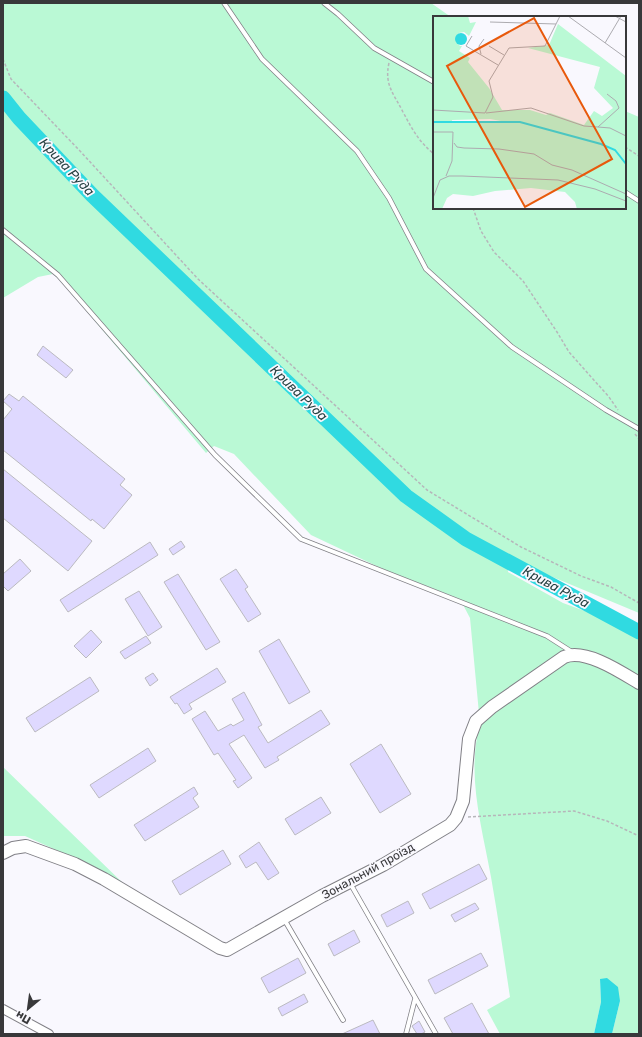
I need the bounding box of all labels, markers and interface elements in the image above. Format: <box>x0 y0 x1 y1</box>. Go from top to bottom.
inset map <box>433 16 626 209</box>
water label: Крива Руда <box>37 135 98 199</box>
water label: Крива Руда <box>268 362 331 424</box>
water label: Крива Руда <box>520 563 592 611</box>
street label: Зональний проїзд <box>319 840 417 902</box>
north arrow <box>8 989 48 1029</box>
text: Пн <box>14 1008 33 1027</box>

